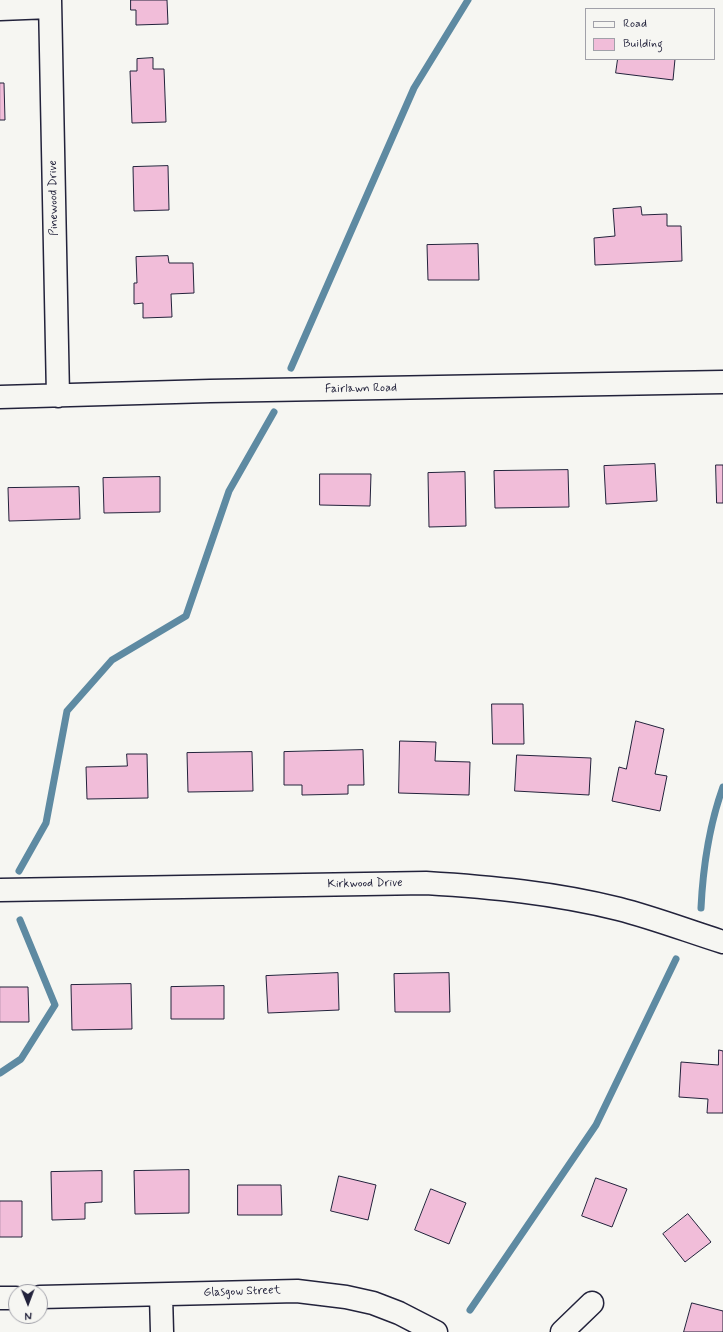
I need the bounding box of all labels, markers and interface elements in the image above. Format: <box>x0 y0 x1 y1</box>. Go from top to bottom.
legend <box>585 8 715 60</box>
text: Road <box>623 16 647 32</box>
text: Building <box>623 36 663 52</box>
street label: Pinewood Drive <box>46 160 62 236</box>
street label: Fairlawn Road <box>325 381 397 397</box>
street label: Kirkwood Drive <box>327 876 403 892</box>
street label: Glasgow Street <box>203 1283 281 1301</box>
north arrow <box>8 1284 48 1324</box>
text: N <box>24 1308 32 1322</box>

